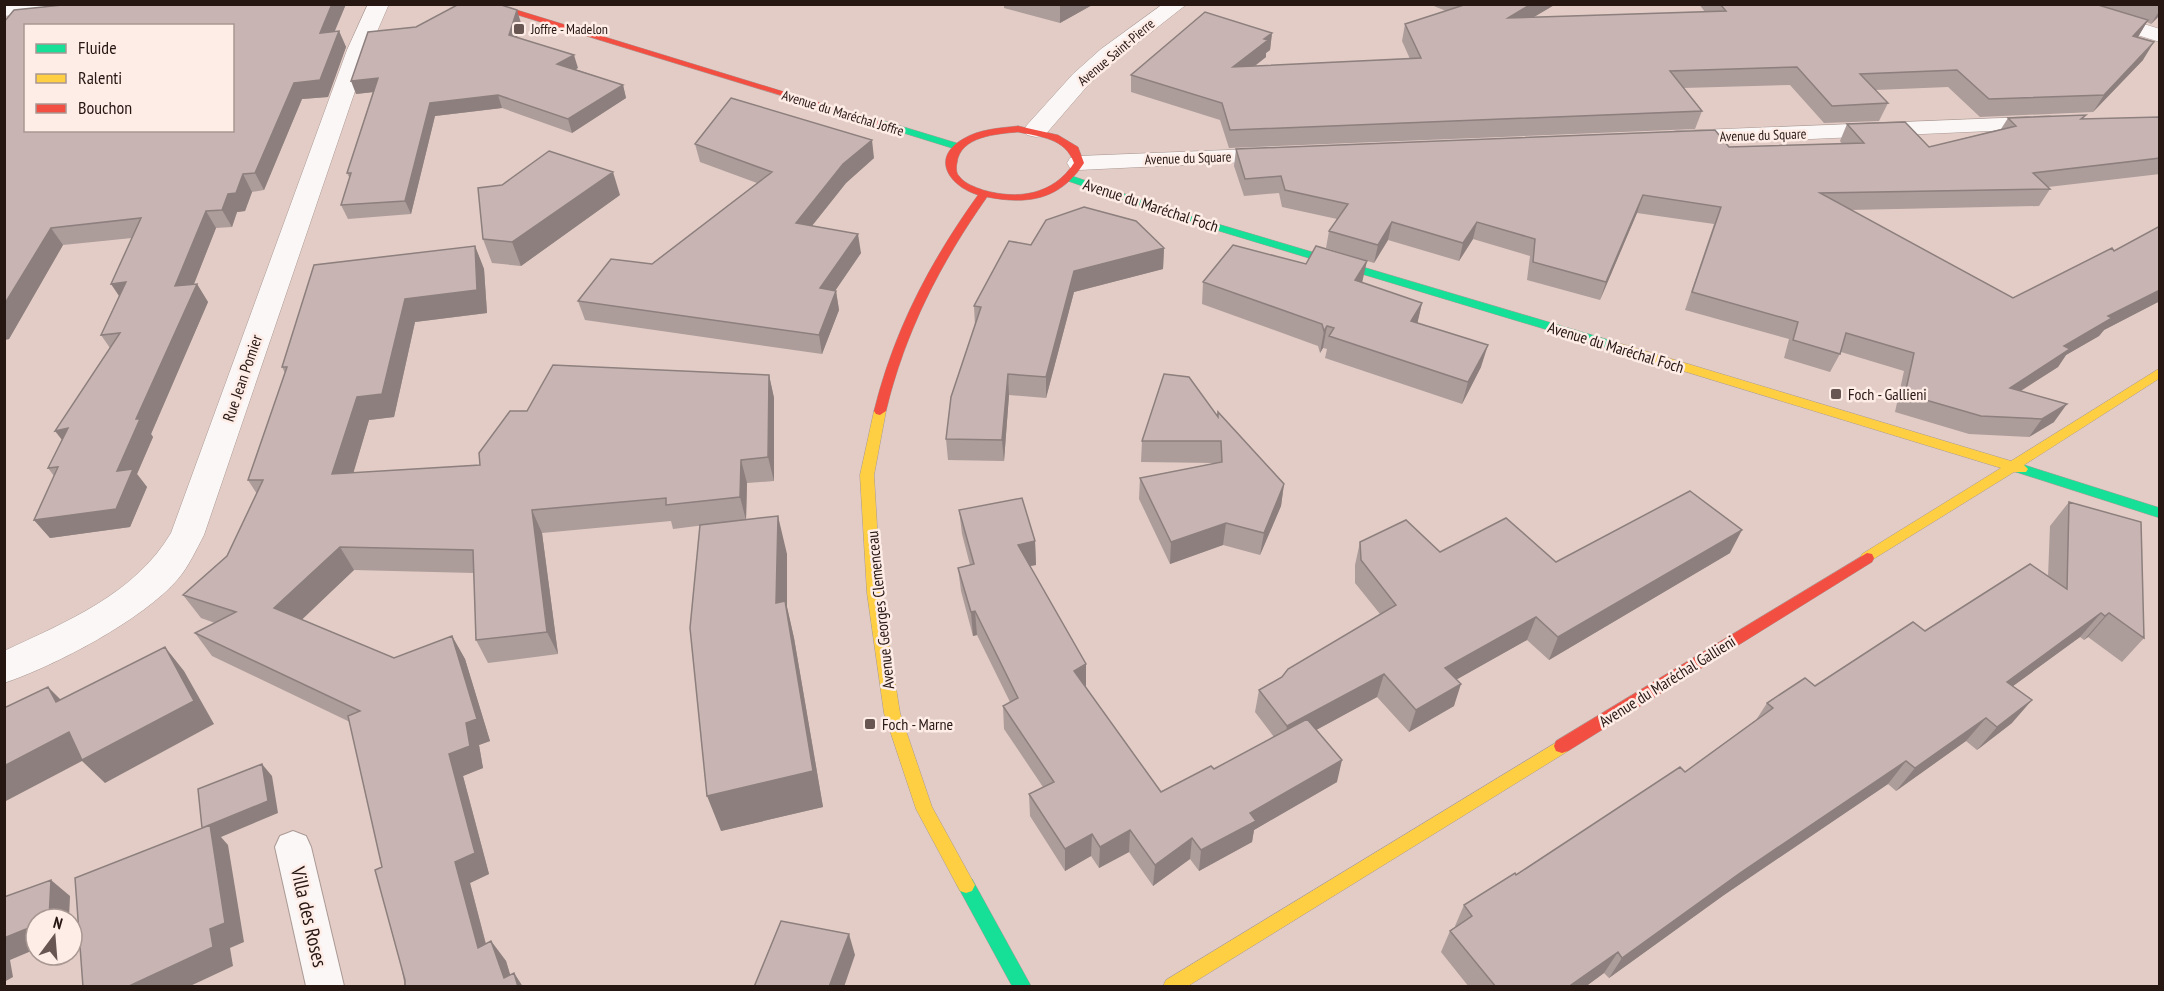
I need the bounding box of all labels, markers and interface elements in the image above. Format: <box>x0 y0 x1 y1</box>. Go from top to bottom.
street label: Avenue Saint-Pierre <box>1074 14 1158 90</box>
place label: Joffre - Madelon <box>530 20 608 38</box>
marker: Joffre - Madelon <box>512 22 526 36</box>
legend <box>24 24 234 132</box>
text: Fluide <box>78 36 117 59</box>
text: Ralenti <box>78 66 122 89</box>
street label: Avenue du Maréchal Joffre <box>780 86 906 140</box>
text: Bouchon <box>78 96 132 119</box>
street label: Avenue du Square <box>1719 124 1807 146</box>
street label: Avenue du Square <box>1144 147 1232 169</box>
street label: Avenue du Maréchal Foch <box>1081 174 1221 236</box>
street label: Avenue du Maréchal Foch <box>1546 317 1686 377</box>
street label: Rue Jean Pomier <box>218 331 266 424</box>
place label: Foch - Gallieni <box>1848 384 1927 404</box>
marker: Foch - Gallieni <box>1829 387 1843 401</box>
street label: Avenue Georges Clemenceau <box>862 530 898 690</box>
street label: Avenue du Maréchal Gallieni <box>1595 631 1739 731</box>
place label: Foch - Marne <box>882 714 953 734</box>
marker: Foch - Marne <box>863 717 877 731</box>
street label: Villa des Roses <box>285 863 333 970</box>
north arrow <box>24 907 84 967</box>
text: N <box>51 912 65 933</box>

